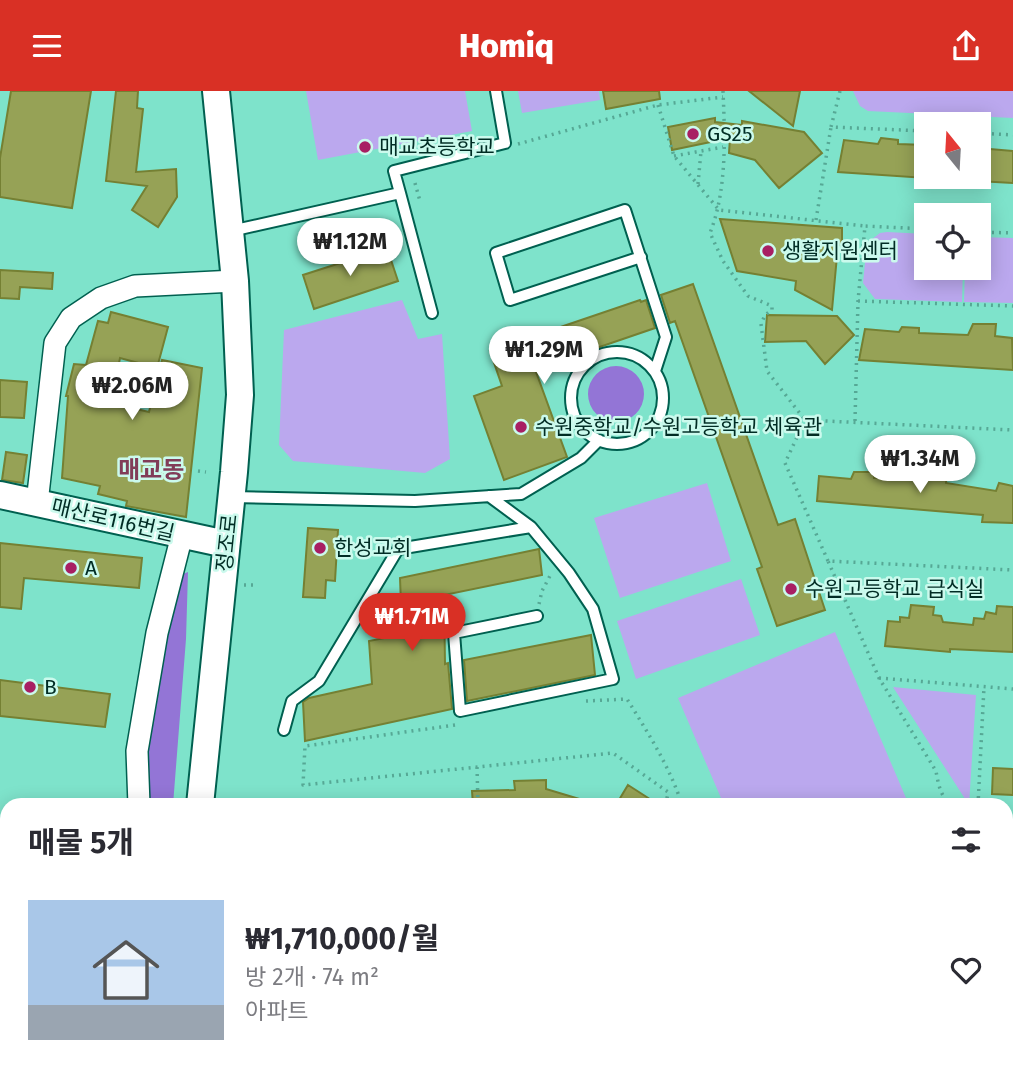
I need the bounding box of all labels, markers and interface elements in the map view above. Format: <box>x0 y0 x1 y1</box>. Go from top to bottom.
icon: menu <box>28 27 66 65</box>
text: Homiq <box>459 27 554 65</box>
icon: share <box>947 27 985 65</box>
north arrow <box>914 112 990 189</box>
map controls <box>914 112 991 280</box>
place label: GS25 <box>707 121 752 147</box>
marker: GS25 <box>685 126 701 142</box>
place label: 매교초등학교 <box>379 134 495 160</box>
marker: 매교초등학교 <box>357 139 373 155</box>
button: locate <box>914 203 991 280</box>
pin: ₩1.12M <box>293 219 407 278</box>
text: ₩1.12M <box>313 227 387 255</box>
place label: 생활지원센터 <box>782 238 898 264</box>
marker: 생활지원센터 <box>760 243 776 259</box>
pin: ₩1.29M <box>487 327 601 386</box>
text: ₩1.29M <box>505 335 583 363</box>
pin: ₩2.06M <box>75 363 189 422</box>
text: ₩2.06M <box>91 371 173 399</box>
place label: 수원중학교/수원고등학교 체육관 <box>535 414 822 440</box>
marker: 수원중학교/수원고등학교 체육관 <box>513 419 529 435</box>
pin: ₩1.34M <box>863 435 977 495</box>
text: ₩1.34M <box>881 444 959 472</box>
district label: 매교동 <box>118 456 184 484</box>
street label: 매산로116번길 <box>49 493 177 547</box>
street label: 정조로 <box>211 513 243 573</box>
place label: 한성교회 <box>334 535 411 561</box>
marker: 한성교회 <box>312 540 328 556</box>
place label: A <box>85 555 97 581</box>
marker: A <box>63 560 79 576</box>
place label: 수원고등학교 급식실 <box>805 576 984 602</box>
marker: 수원고등학교 급식실 <box>783 581 799 597</box>
pin: ₩1.71M <box>355 594 469 653</box>
text: ₩1.71M <box>375 602 449 630</box>
place label: B <box>44 674 57 700</box>
marker: B <box>22 679 38 695</box>
icon: filters <box>947 821 985 859</box>
text: 매물 5개 <box>28 825 134 861</box>
text: ₩1,710,000/월 <box>245 921 439 957</box>
icon: home <box>84 928 168 1012</box>
icon: heart <box>947 951 985 989</box>
text: 방 2개 · 74 m² <box>245 963 379 991</box>
text: 아파트 <box>245 997 308 1025</box>

